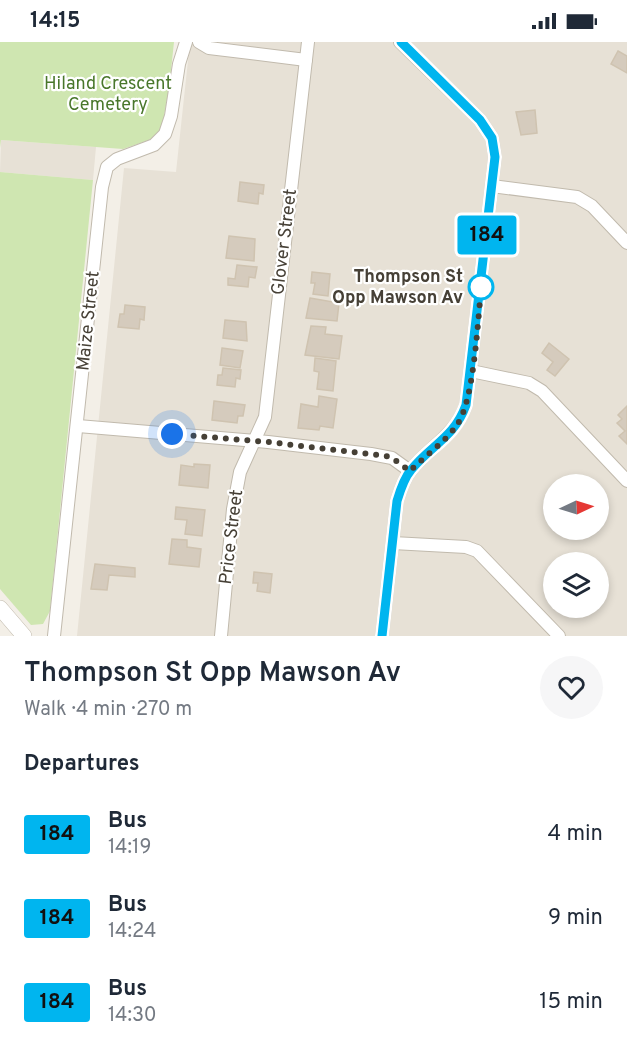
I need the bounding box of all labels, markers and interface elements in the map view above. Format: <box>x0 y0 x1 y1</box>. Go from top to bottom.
text: 14:15 <box>30 8 81 35</box>
park label: Hiland Crescent Cemetery <box>44 73 172 117</box>
street label: Glover Street <box>267 188 303 296</box>
line badge: 184 <box>452 216 522 254</box>
text: 184 <box>469 222 505 249</box>
place label: Thompson St Opp Mawson Av <box>332 266 463 310</box>
street label: Maize Street <box>72 270 106 372</box>
marker: Thompson St Opp Mawson Av <box>468 274 494 300</box>
your location <box>157 419 187 449</box>
north arrow <box>543 474 609 540</box>
map controls <box>543 474 609 618</box>
street label: Price Street <box>215 488 249 586</box>
button: layers <box>543 552 609 618</box>
text: Thompson St Opp Mawson Av <box>24 656 401 692</box>
button: heart <box>540 656 603 719</box>
text: Walk · 4 min · 270 m <box>24 697 192 723</box>
text: Departures <box>24 751 140 778</box>
text: Bus <box>108 808 147 835</box>
text: 184 <box>39 821 75 848</box>
text: 4 min <box>548 821 603 848</box>
text: 14:19 <box>108 835 151 861</box>
text: Bus <box>108 892 147 919</box>
text: 184 <box>39 905 75 932</box>
text: 9 min <box>548 905 603 932</box>
text: 14:24 <box>108 919 156 945</box>
text: Bus <box>108 976 147 1003</box>
text: 184 <box>39 989 75 1016</box>
text: 15 min <box>539 989 603 1016</box>
text: 14:30 <box>108 1003 157 1029</box>

